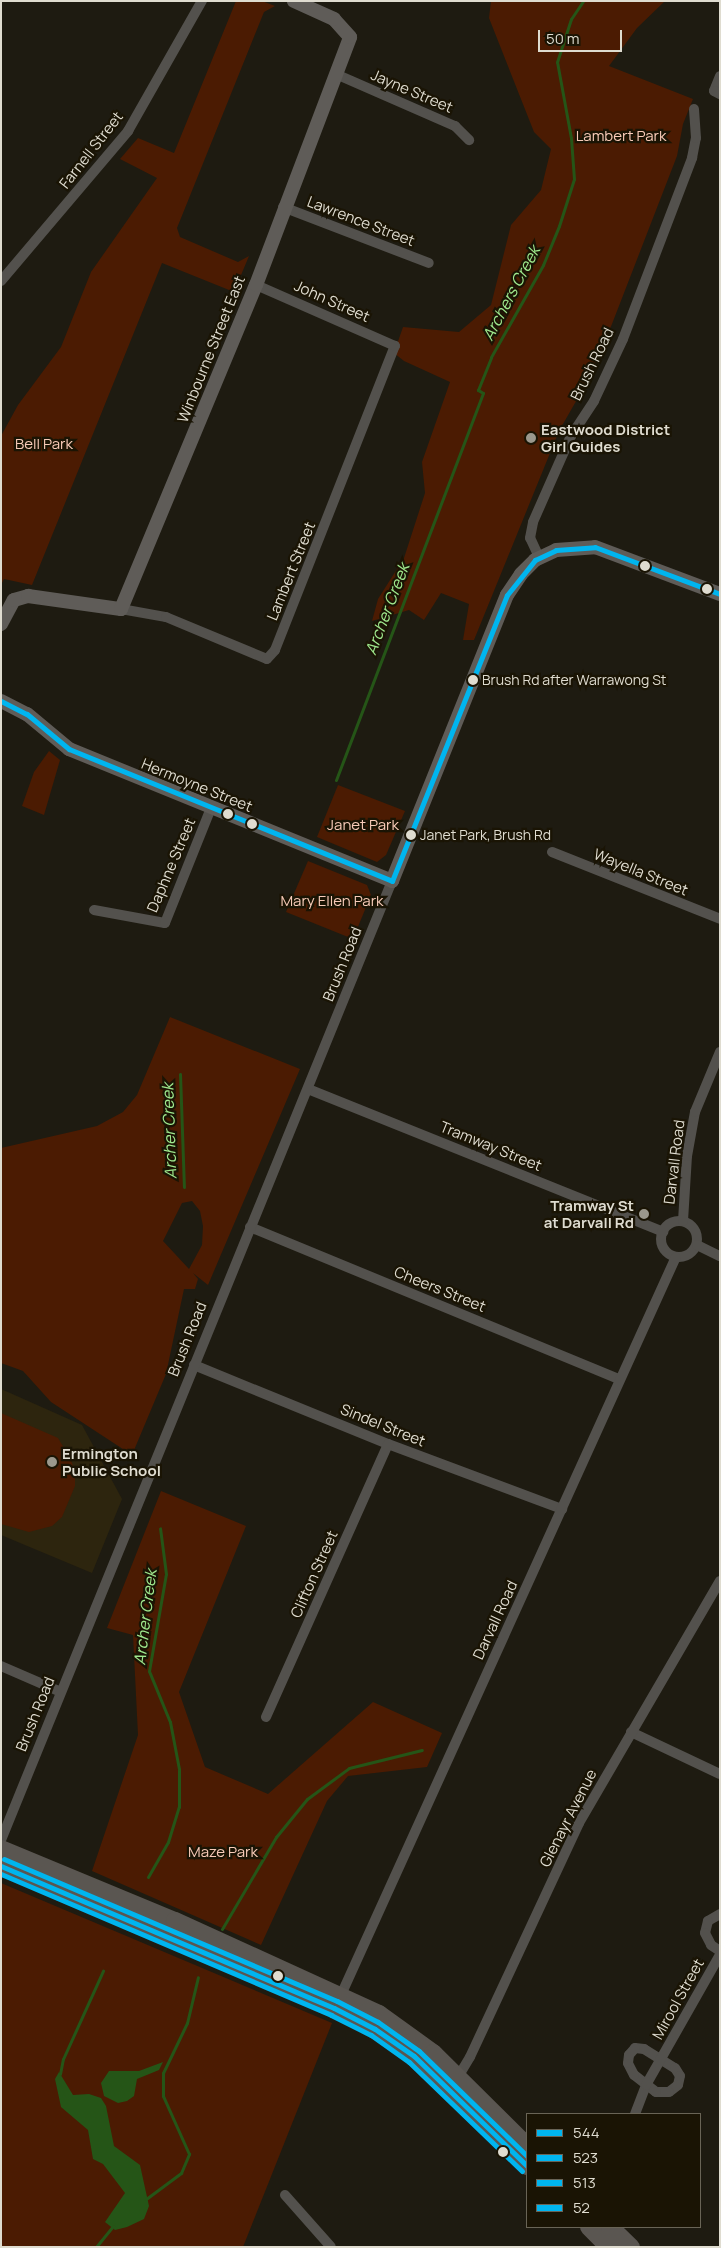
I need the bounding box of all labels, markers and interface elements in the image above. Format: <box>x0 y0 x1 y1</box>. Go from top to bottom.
scale bar <box>541 20 625 52</box>
text: 50 m <box>546 28 580 49</box>
street label: Jayne Street <box>368 66 456 116</box>
street label: Farnell Street <box>55 108 127 192</box>
park label: Lambert Park <box>576 127 666 145</box>
street label: Lawrence Street <box>305 192 417 250</box>
water label: Archers Creek <box>478 242 544 344</box>
street label: Winbourne Street East <box>173 273 249 425</box>
street label: John Street <box>291 276 373 326</box>
street label: Brush Road <box>567 325 617 403</box>
place label: Eastwood District Girl Guides <box>541 420 670 455</box>
marker: Eastwood District Girl Guides <box>525 432 537 444</box>
park label: Bell Park <box>15 435 73 453</box>
street label: Lambert Street <box>263 519 319 623</box>
water label: Archer Creek <box>361 561 413 657</box>
unlabelled marker <box>640 561 650 571</box>
unlabelled marker <box>702 584 712 594</box>
place label: Brush Rd after Warrawong St <box>482 672 666 688</box>
marker: Brush Rd after Warrawong St <box>468 675 478 685</box>
street label: Hermoyne Street <box>139 755 255 815</box>
unlabelled marker <box>223 809 233 819</box>
street label: Daphne Street <box>143 815 199 915</box>
park label: Janet Park <box>327 816 399 834</box>
unlabelled marker <box>247 819 257 829</box>
place label: Janet Park, Brush Rd <box>420 827 551 843</box>
marker: Janet Park, Brush Rd <box>406 830 416 840</box>
street label: Wayella Street <box>591 845 691 899</box>
park label: Mary Ellen Park <box>280 892 384 910</box>
street label: Brush Road <box>319 924 365 1004</box>
water label: Archer Creek <box>158 1083 180 1179</box>
street label: Tramway Street <box>437 1117 545 1175</box>
street label: Darvall Road <box>660 1119 688 1205</box>
place label: Tramway St at Darvall Rd <box>544 1196 634 1231</box>
marker: Tramway St at Darvall Rd <box>638 1208 650 1220</box>
street label: Cheers Street <box>392 1262 488 1316</box>
street label: Brush Road <box>164 1299 210 1379</box>
street label: Sindel Street <box>338 1400 428 1450</box>
place label: Ermington Public School <box>62 1444 161 1479</box>
marker: Ermington Public School <box>46 1456 58 1468</box>
street label: Clifton Street <box>287 1528 341 1620</box>
water label: Archer Creek <box>130 1568 160 1666</box>
street label: Darvall Road <box>469 1578 521 1662</box>
street label: Brush Road <box>12 1674 58 1754</box>
street label: Glenayr Avenue <box>536 1766 600 1870</box>
park label: Maze Park <box>188 1843 258 1861</box>
street label: Mirool Street <box>648 1955 708 2043</box>
unlabelled marker <box>273 1971 283 1981</box>
legend <box>526 2113 701 2228</box>
text: 544 <box>573 2122 600 2143</box>
unlabelled marker <box>498 2147 508 2157</box>
text: 523 <box>573 2147 598 2168</box>
text: 513 <box>573 2172 596 2193</box>
text: 52 <box>573 2197 590 2218</box>

